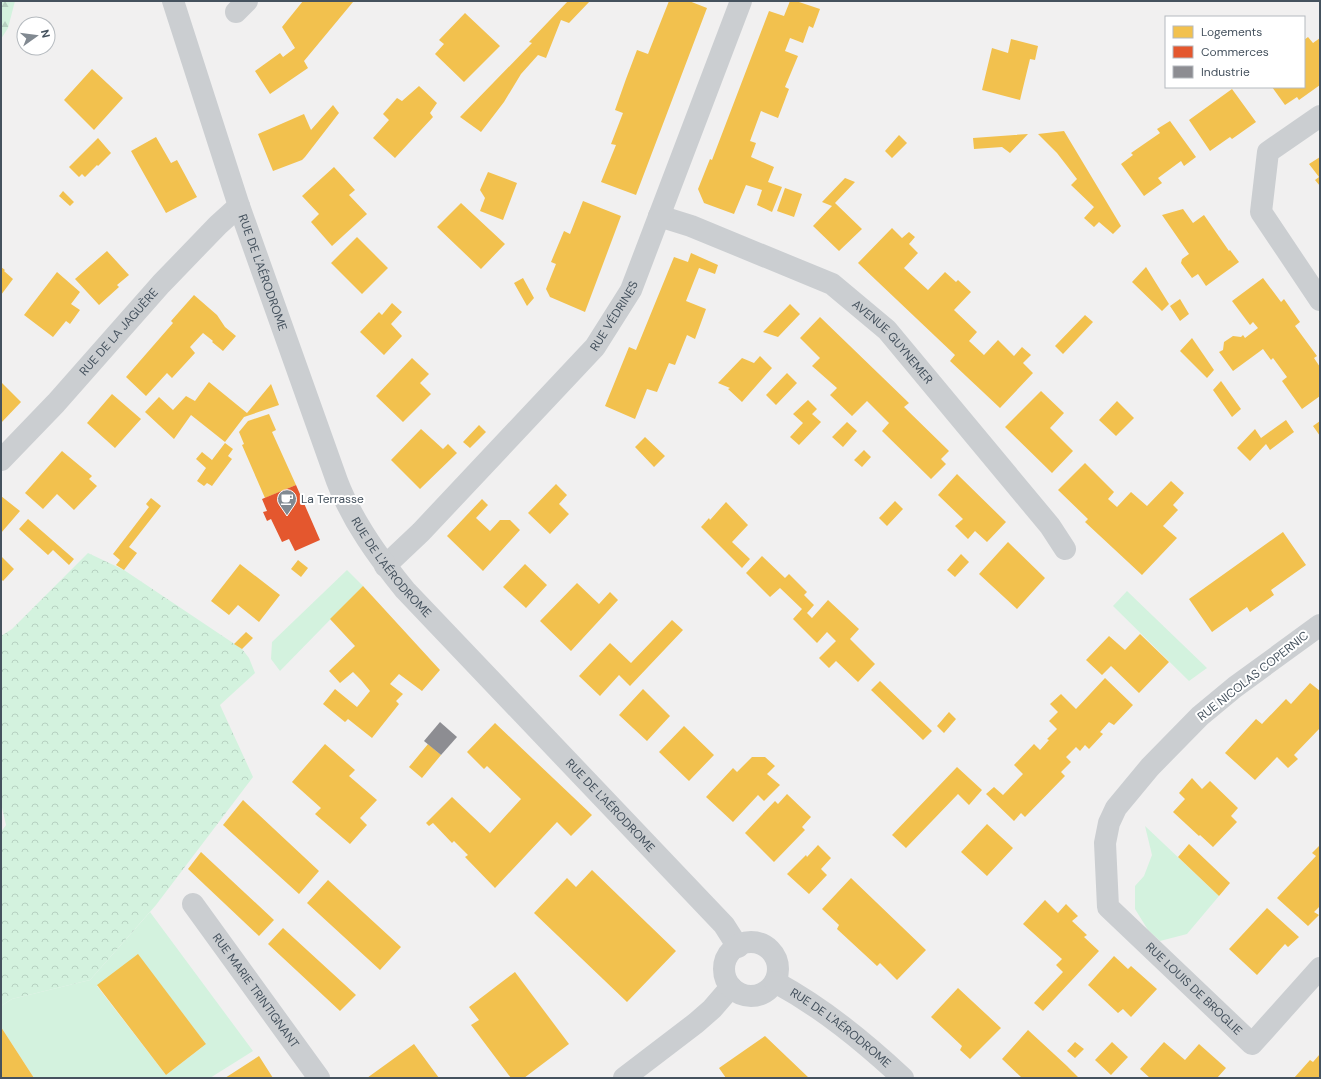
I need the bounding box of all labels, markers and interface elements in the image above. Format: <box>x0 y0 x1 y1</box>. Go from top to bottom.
north arrow <box>16 16 56 56</box>
legend <box>1165 16 1305 88</box>
text: Logements <box>1201 24 1262 40</box>
text: N <box>38 28 53 39</box>
text: Commerces <box>1201 44 1269 60</box>
text: Industrie <box>1201 64 1250 80</box>
street label: RUE DE L'AÉRODROME <box>235 212 291 333</box>
street label: RUE VÉDRINES <box>586 279 642 354</box>
street label: RUE DE LA JAGUÈRE <box>76 285 162 379</box>
street label: AVENUE GUYNEMER <box>849 296 936 387</box>
cafe icon: La Terrasse <box>276 488 298 516</box>
place label: La Terrasse <box>301 491 364 507</box>
street label: RUE DE L'AÉRODROME <box>348 514 435 621</box>
street label: RUE NICOLAS COPERNIC <box>1194 627 1312 724</box>
street label: RUE DE L'AÉRODROME <box>562 756 659 856</box>
street label: RUE MARIE TRINTIGNANT <box>209 930 303 1051</box>
street label: RUE LOUIS DE BROGLIE <box>1142 939 1246 1039</box>
street label: RUE DE L'AÉRODROME <box>787 984 894 1071</box>

